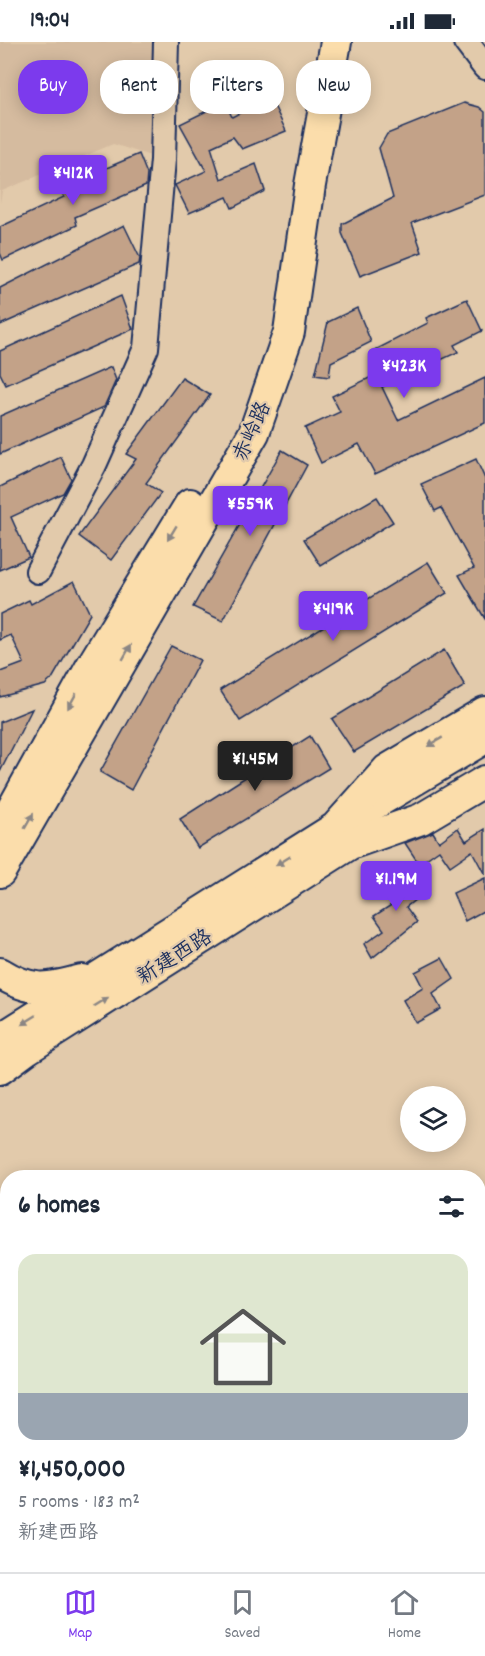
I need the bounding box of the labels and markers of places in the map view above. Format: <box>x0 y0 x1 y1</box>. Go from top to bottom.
pin: ¥412K <box>31 155 115 206</box>
pin: ¥423K <box>362 348 446 399</box>
pin: ¥559K <box>208 486 292 537</box>
pin: ¥419K <box>291 591 375 642</box>
pin: ¥1.45M <box>206 741 304 792</box>
pin: ¥1.19M <box>347 861 445 912</box>

